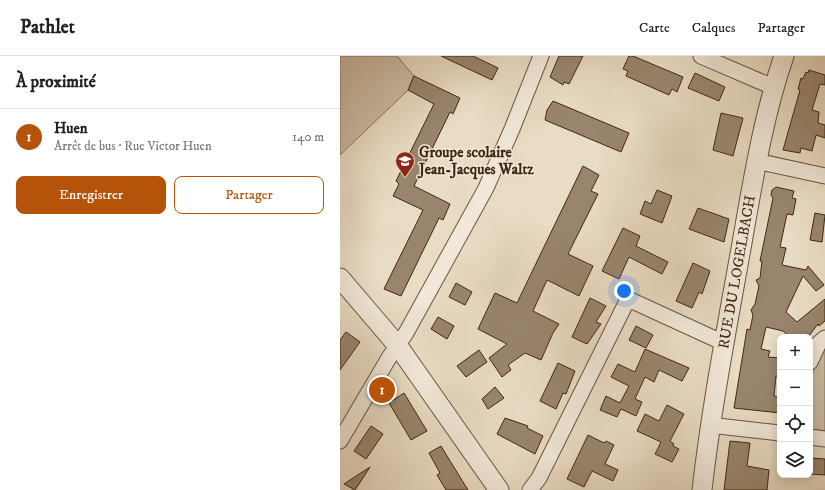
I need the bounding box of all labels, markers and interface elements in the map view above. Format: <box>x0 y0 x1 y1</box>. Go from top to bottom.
text: Pathlet <box>20 16 75 39</box>
text: Carte <box>639 19 670 37</box>
text: Calques <box>692 19 735 37</box>
text: Partager <box>757 19 805 37</box>
text: À proximité <box>16 71 96 93</box>
text: Huen <box>54 119 88 138</box>
text: 1 <box>27 129 31 145</box>
text: 140 m <box>292 129 324 145</box>
text: Arrêt de bus · Rue Victor Huen <box>54 138 212 154</box>
place label: Groupe scolaire Jean-Jacques Waltz <box>417 143 534 180</box>
school or university icon: Groupe scolaire Jean-Jacques Waltz <box>394 150 416 178</box>
button: Enregistrer <box>16 176 166 214</box>
button: Partager <box>174 176 324 214</box>
street label: RUE DU LOGELBACH <box>714 194 760 350</box>
your location <box>614 281 634 301</box>
map controls <box>777 334 813 478</box>
button: + <box>777 334 813 370</box>
button: − <box>777 370 813 406</box>
pin: 1 <box>369 375 395 405</box>
button: locate <box>777 406 813 442</box>
button: layers <box>777 442 813 478</box>

